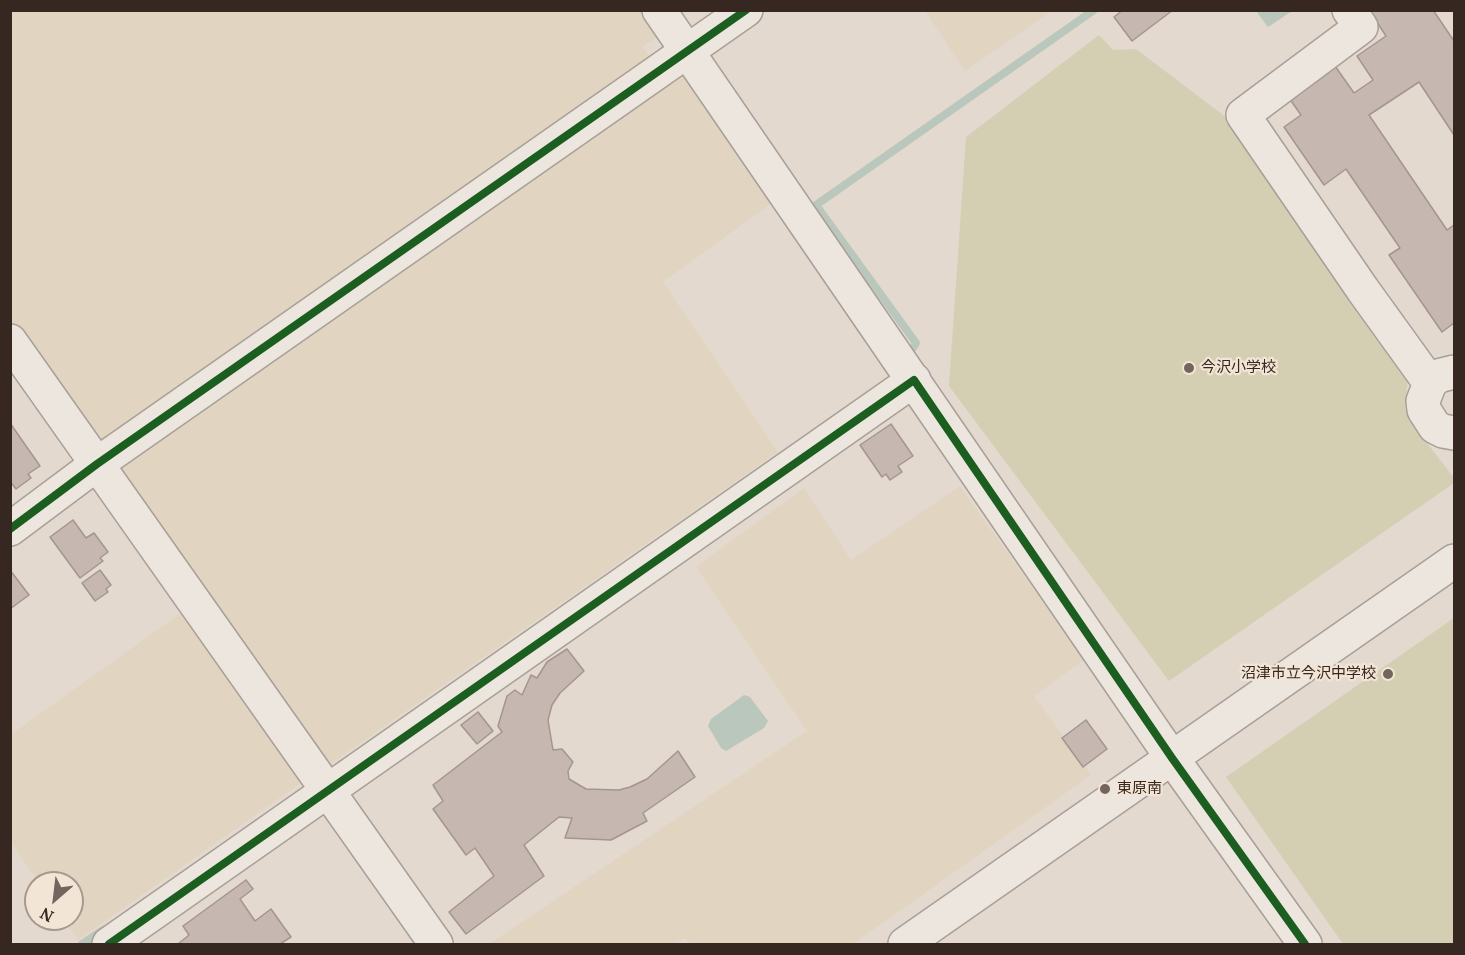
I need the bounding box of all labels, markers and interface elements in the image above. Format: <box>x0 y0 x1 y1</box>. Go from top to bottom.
place label: 今沢小学校 <box>1201 359 1276 377</box>
marker: 今沢小学校 <box>1182 361 1196 375</box>
place label: 沼津市立今沢中学校 <box>1241 665 1376 683</box>
marker: 沼津市立今沢中学校 <box>1381 667 1395 681</box>
place label: 東原南 <box>1117 780 1162 798</box>
marker: 東原南 <box>1098 782 1112 796</box>
north arrow <box>24 871 84 931</box>
text: N <box>36 903 57 928</box>

